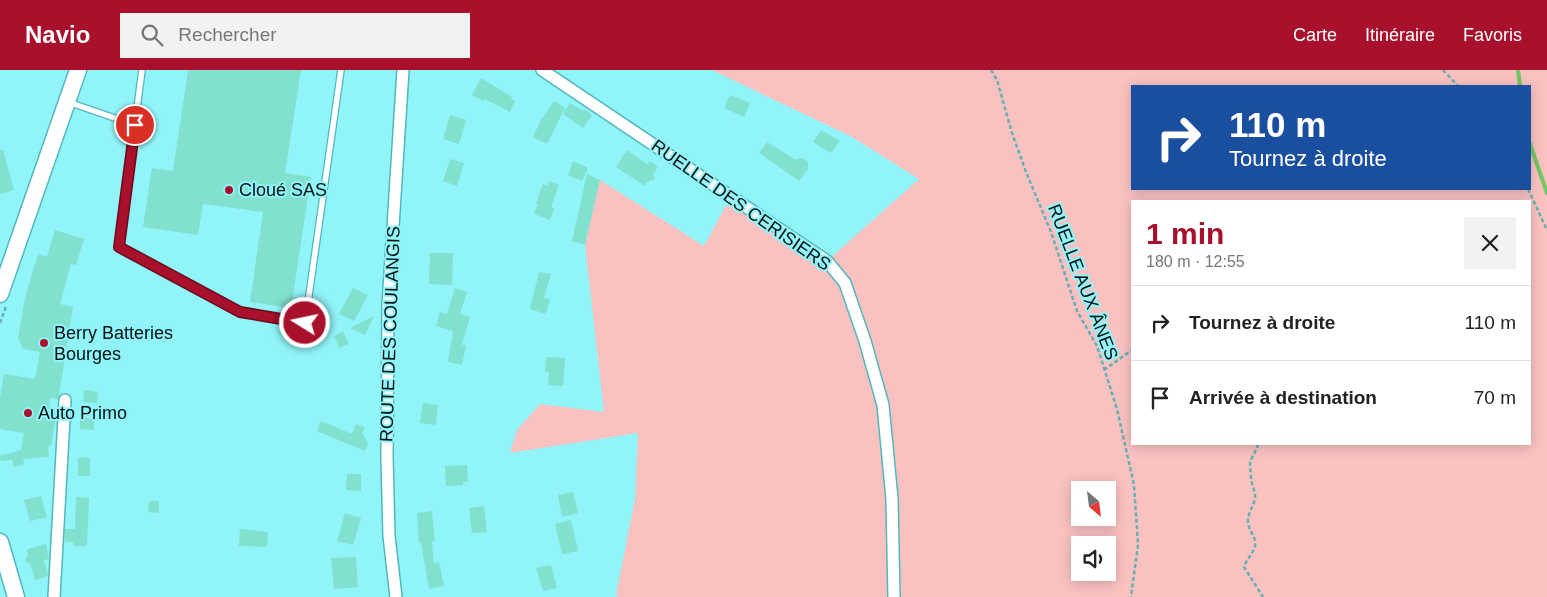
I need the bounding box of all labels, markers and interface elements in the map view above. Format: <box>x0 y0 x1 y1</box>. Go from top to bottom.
search box <box>120 13 470 58</box>
text: Navio <box>25 21 90 48</box>
icon: search <box>138 21 166 49</box>
text: Rechercher <box>178 24 277 45</box>
text: Carte <box>1293 25 1337 45</box>
text: Itinéraire <box>1365 25 1435 45</box>
text: Favoris <box>1463 25 1522 45</box>
pin <box>114 104 156 146</box>
icon: right <box>1146 105 1211 170</box>
text: 110 m <box>1229 105 1326 144</box>
icon: arrive <box>121 111 149 139</box>
street label: RUELLE DES CERISIERS <box>648 135 834 275</box>
text: Tournez à droite <box>1229 146 1387 171</box>
place label: Cloué SAS <box>239 180 327 200</box>
marker: Cloué SAS <box>223 184 235 196</box>
street label: RUELLE AUX ÂNES <box>1044 201 1122 363</box>
text: 1 min <box>1146 217 1224 250</box>
button: close <box>1464 217 1516 269</box>
street label: ROUTE DES COULANGIS <box>376 226 404 442</box>
text: 180 m · 12:55 <box>1146 253 1245 270</box>
position arrow <box>278 296 330 348</box>
icon: right <box>1146 309 1174 337</box>
text: Tournez à droite <box>1189 312 1335 333</box>
text: 110 m <box>1465 312 1516 333</box>
place label: Berry Batteries Bourges <box>54 323 173 364</box>
marker: Berry Batteries Bourges <box>38 337 50 349</box>
icon: arrive <box>1146 384 1174 412</box>
text: Arrivée à destination <box>1189 387 1377 408</box>
text: 70 m <box>1474 387 1516 408</box>
place label: Auto Primo <box>38 403 127 423</box>
marker: Auto Primo <box>22 407 34 419</box>
north arrow <box>1071 481 1116 526</box>
map controls <box>1071 481 1116 581</box>
button: sound <box>1071 536 1116 581</box>

